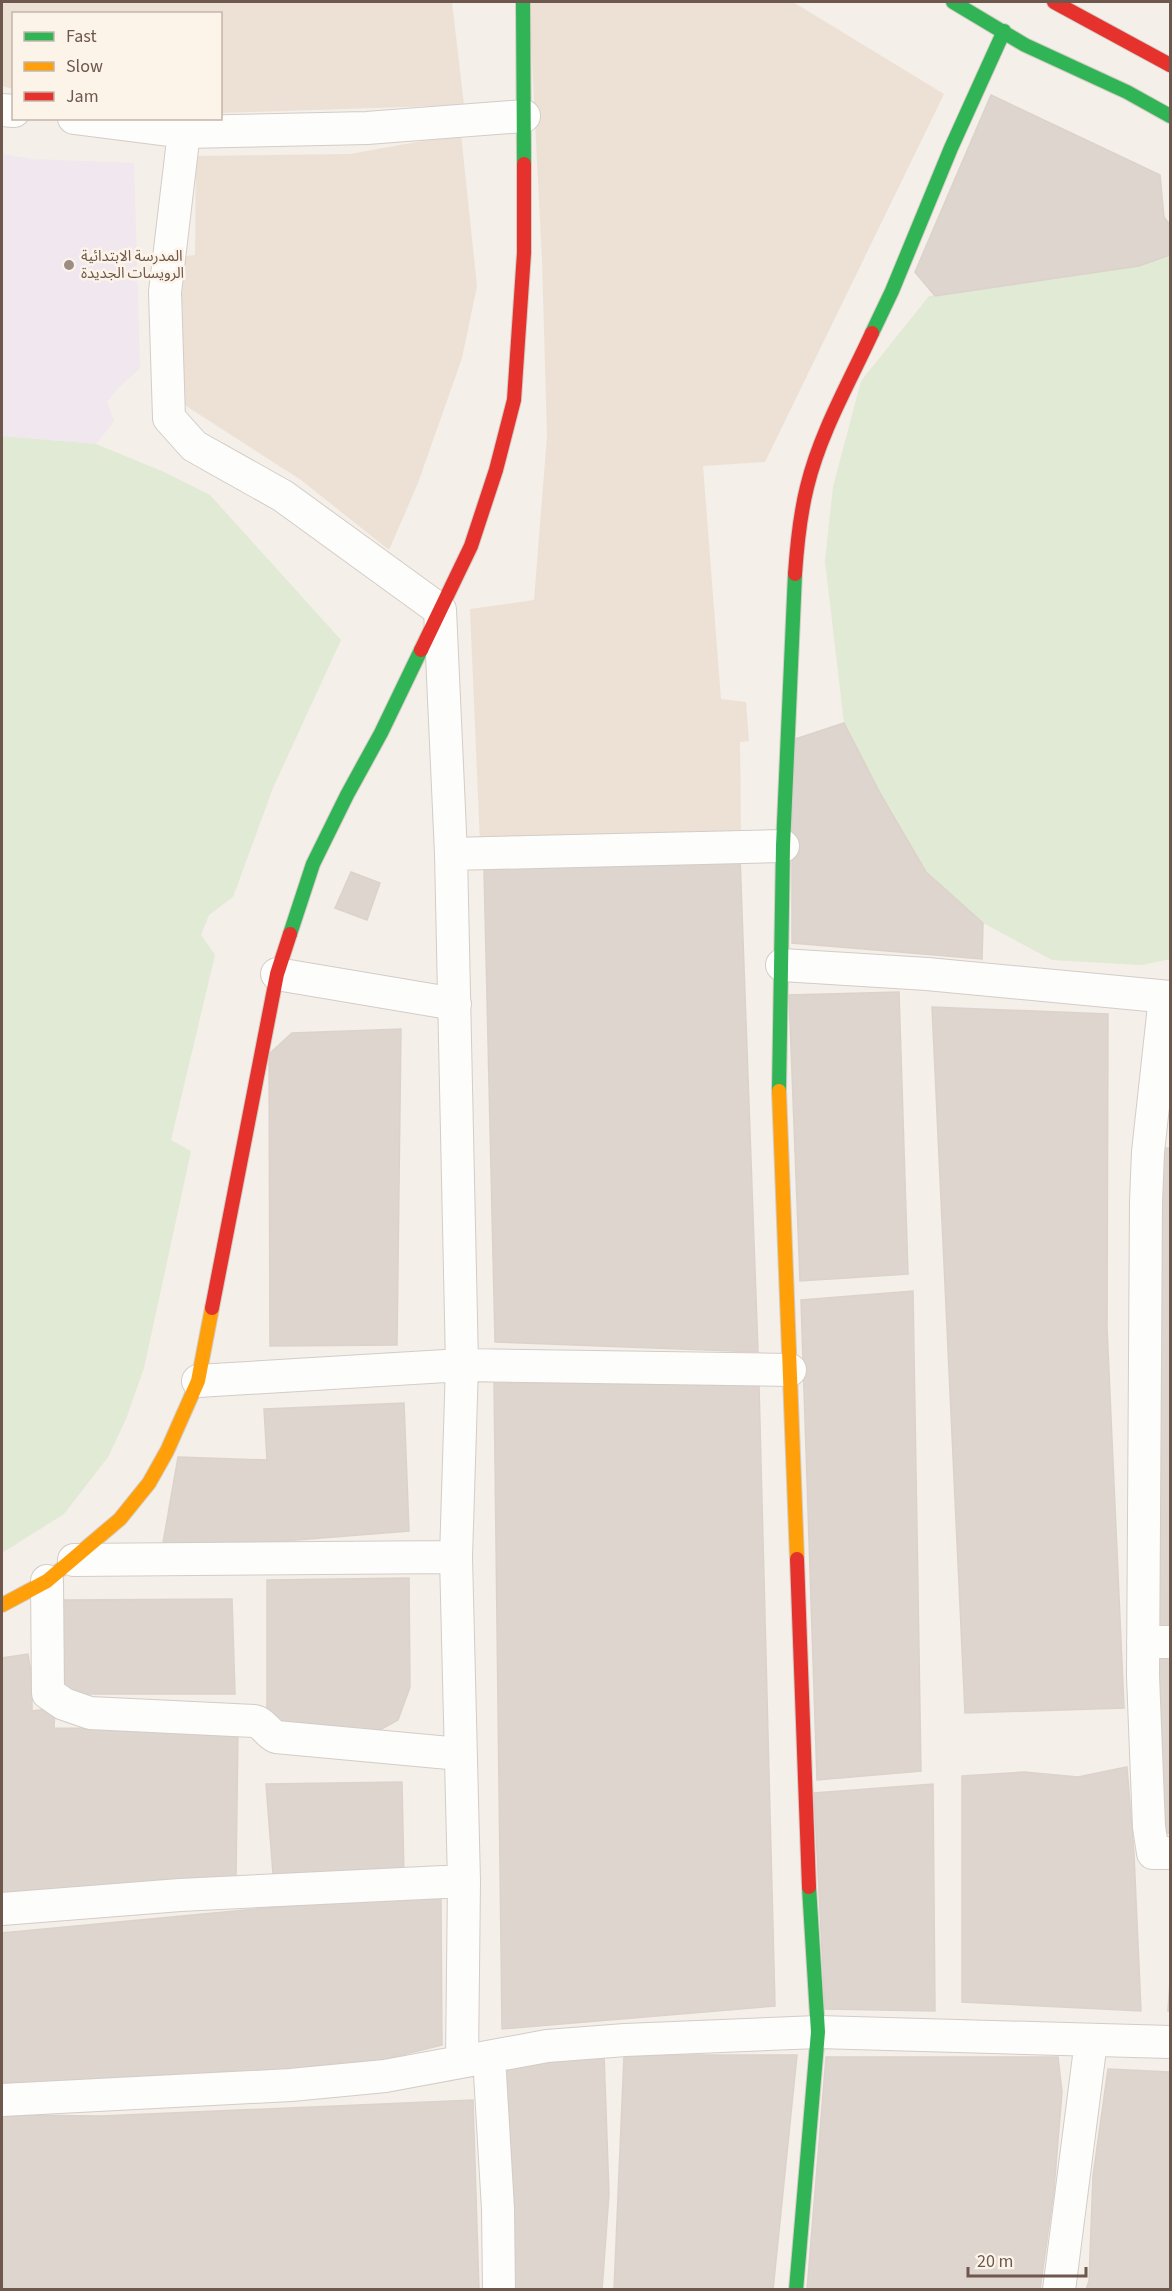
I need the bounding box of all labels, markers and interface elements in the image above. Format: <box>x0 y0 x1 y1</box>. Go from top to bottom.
legend <box>12 12 222 120</box>
text: Fast <box>66 24 97 49</box>
text: Slow <box>66 54 103 79</box>
text: Jam <box>66 84 99 109</box>
place label: المدرسة الابتدائية الرويسات الجديدة <box>81 246 184 284</box>
marker: المدرسة الابتدائية الرويسات الجديدة <box>62 258 76 272</box>
scale bar <box>968 2240 1086 2278</box>
text: 20 m <box>977 2249 1013 2274</box>

